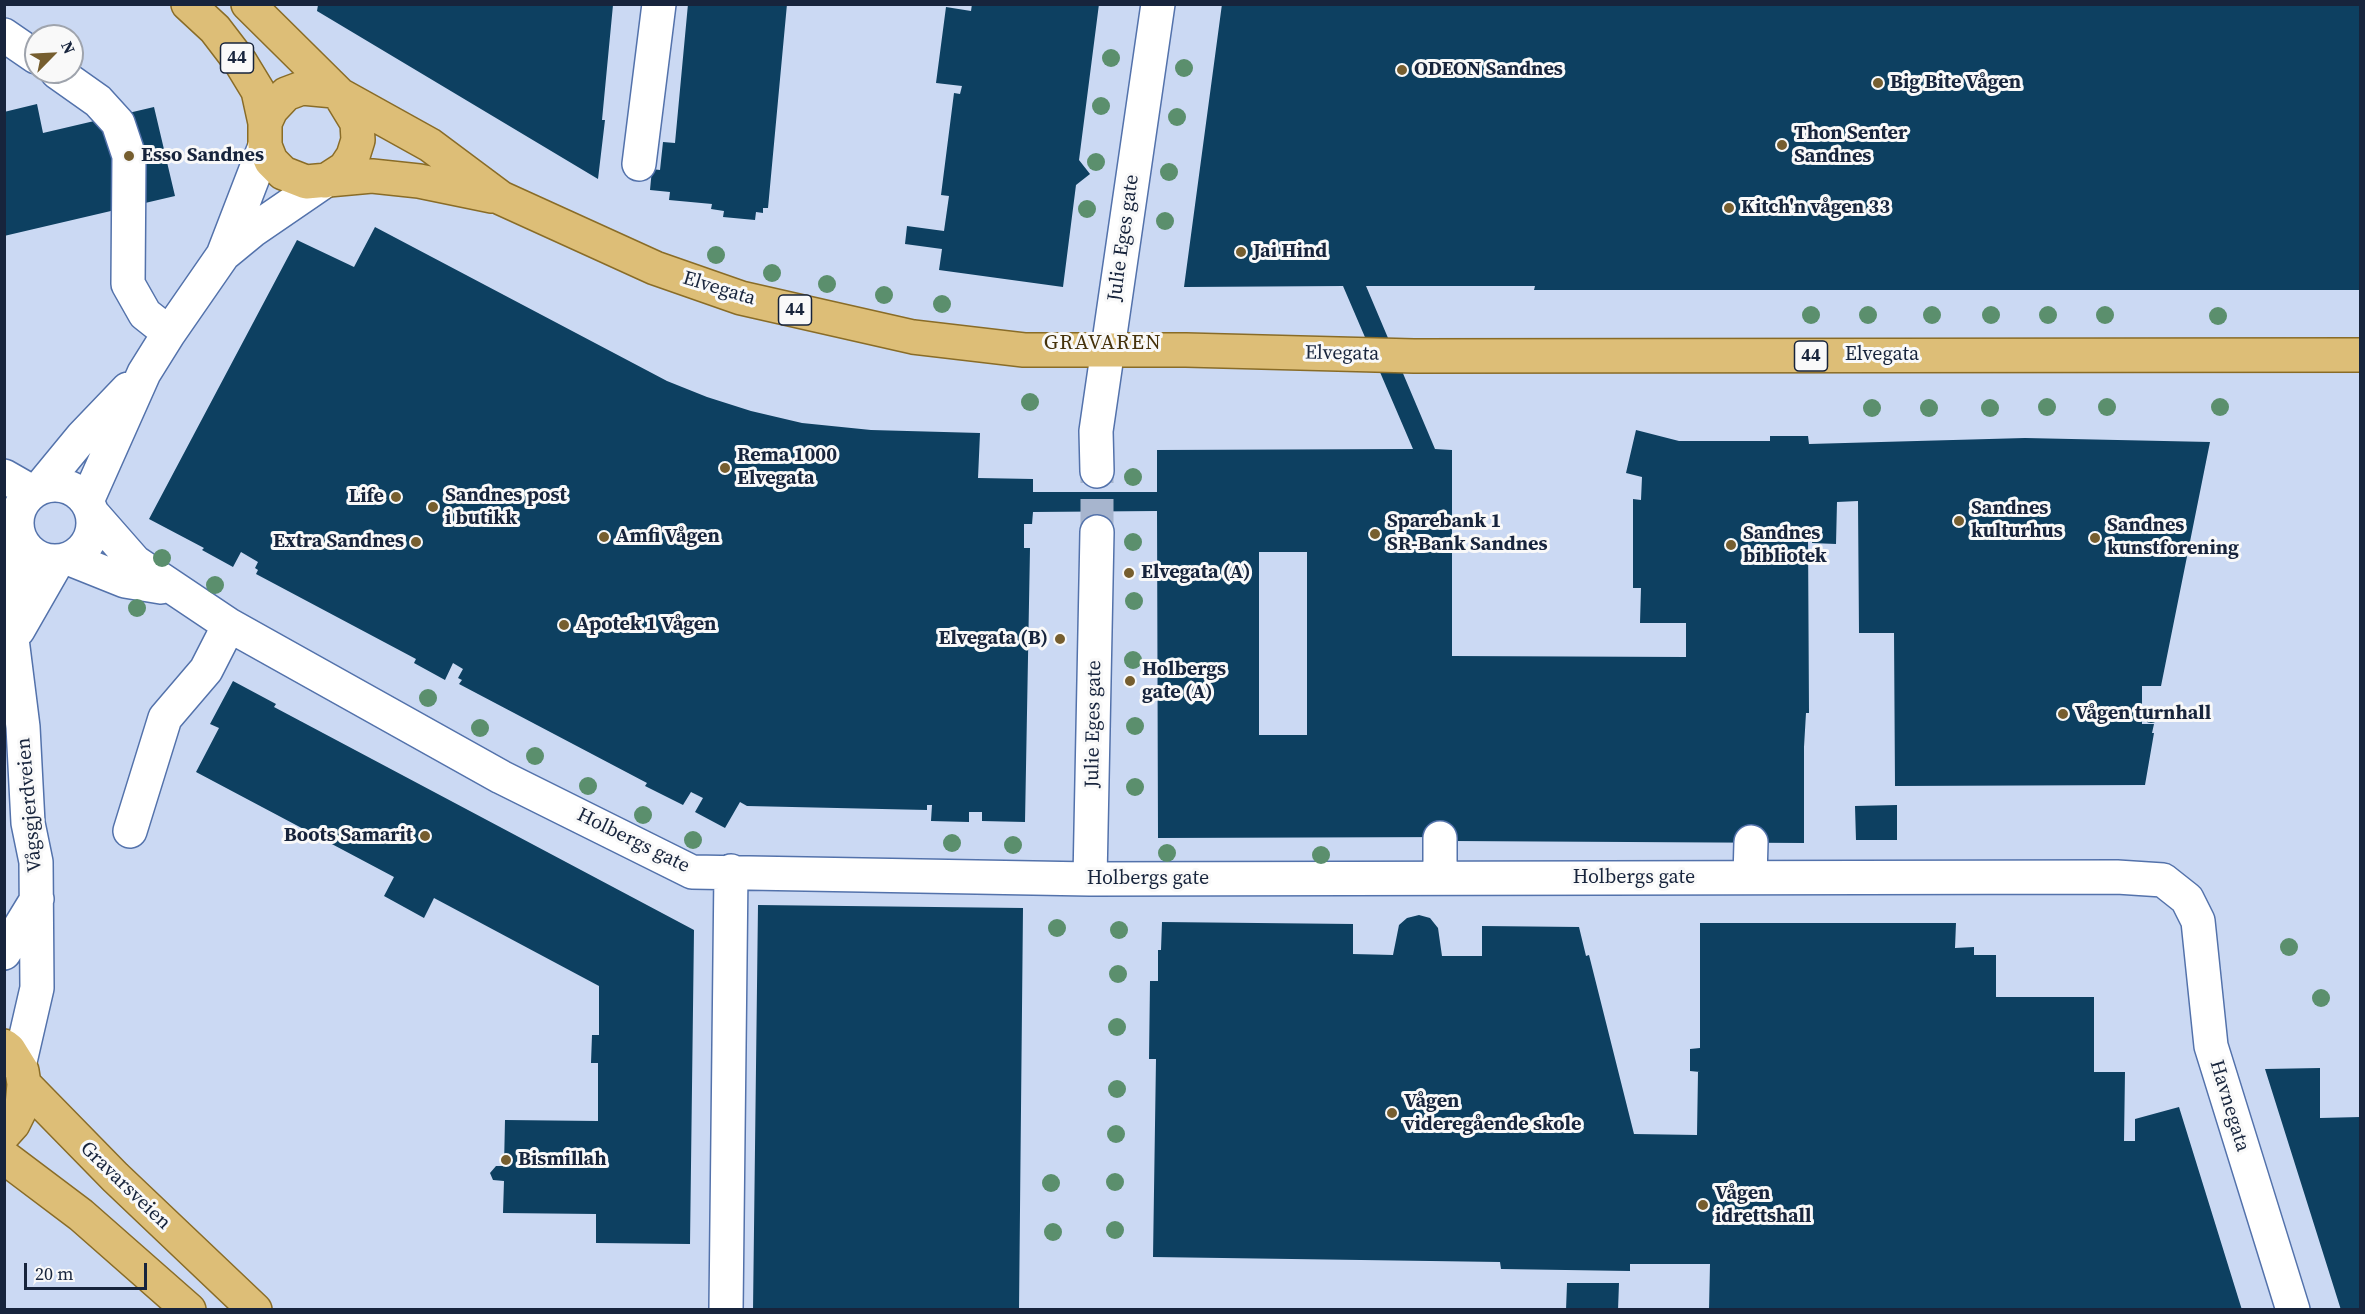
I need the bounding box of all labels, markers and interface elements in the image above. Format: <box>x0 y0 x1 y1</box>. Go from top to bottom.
north arrow <box>24 24 84 84</box>
text: N <box>56 38 81 57</box>
road number: 44 <box>220 43 254 73</box>
place label: ODEON Sandnes <box>1414 58 1563 82</box>
marker: ODEON Sandnes <box>1395 63 1409 77</box>
place label: Big Bite Vågen <box>1890 71 2021 95</box>
marker: Big Bite Vågen <box>1871 76 1885 90</box>
place label: Thon Senter Sandnes <box>1794 122 1907 169</box>
marker: Thon Senter Sandnes <box>1775 138 1789 152</box>
place label: Esso Sandnes <box>141 144 264 168</box>
marker: Esso Sandnes <box>122 149 136 163</box>
street label: Julie Eges gate <box>1103 173 1145 303</box>
place label: Kitch'n vågen 33 <box>1741 196 1890 220</box>
marker: Kitch'n vågen 33 <box>1722 201 1736 215</box>
place label: Jai Hind <box>1253 240 1327 264</box>
marker: Jai Hind <box>1234 245 1248 259</box>
street label: Elvegata <box>680 267 758 311</box>
road number: 44 <box>778 295 812 325</box>
district label: GRAVAREN <box>1044 331 1162 357</box>
street label: Elvegata <box>1305 341 1379 367</box>
road number: 44 <box>1794 341 1828 371</box>
street label: Elvegata <box>1845 343 1919 367</box>
place label: Rema 1000 Elvegata <box>737 444 837 491</box>
marker: Rema 1000 Elvegata <box>718 461 732 475</box>
place label: Sandnes post i butikk <box>445 484 567 531</box>
place label: Life <box>349 485 384 509</box>
marker: Life <box>389 490 403 504</box>
place label: Sandnes kulturhus <box>1971 497 2063 544</box>
marker: Sandnes post i butikk <box>426 500 440 514</box>
place label: Sparebank 1 SR-Bank Sandnes <box>1387 510 1547 557</box>
marker: Sandnes kulturhus <box>1952 514 1966 528</box>
place label: Sandnes kunstforening <box>2107 514 2239 561</box>
place label: Sandnes bibliotek <box>1743 522 1827 569</box>
place label: Amfi Vågen <box>616 525 720 549</box>
marker: Sparebank 1 SR-Bank Sandnes <box>1368 527 1382 541</box>
place label: Extra Sandnes <box>273 530 404 554</box>
marker: Amfi Vågen <box>597 530 611 544</box>
marker: Sandnes kunstforening <box>2088 531 2102 545</box>
marker: Extra Sandnes <box>409 535 423 549</box>
marker: Sandnes bibliotek <box>1724 538 1738 552</box>
place label: Elvegata (A) <box>1141 561 1250 585</box>
marker: Elvegata (A) <box>1122 566 1136 580</box>
place label: Apotek 1 Vågen <box>576 613 716 637</box>
marker: Apotek 1 Vågen <box>557 618 571 632</box>
place label: Elvegata (B) <box>939 627 1048 651</box>
marker: Elvegata (B) <box>1053 632 1067 646</box>
place label: Holbergs gate (A) <box>1142 658 1226 705</box>
street label: Julie Eges gate <box>1081 660 1107 788</box>
marker: Holbergs gate (A) <box>1123 674 1137 688</box>
place label: Vågen turnhall <box>2075 702 2211 726</box>
marker: Vågen turnhall <box>2056 707 2070 721</box>
street label: Vågsgjerdveien <box>12 737 48 873</box>
street label: Holbergs gate <box>573 803 693 879</box>
place label: Boots Samarit <box>284 824 413 848</box>
marker: Boots Samarit <box>418 829 432 843</box>
street label: Holbergs gate <box>1573 866 1695 890</box>
street label: Holbergs gate <box>1087 867 1209 891</box>
street label: Havnegata <box>2204 1057 2254 1155</box>
place label: Vågen videregående skole <box>1404 1090 1581 1137</box>
marker: Vågen videregående skole <box>1385 1106 1399 1120</box>
street label: Gravarsveien <box>75 1137 175 1235</box>
place label: Bismillah <box>518 1148 607 1172</box>
marker: Bismillah <box>499 1153 513 1167</box>
place label: Vågen idrettshall <box>1715 1182 1811 1229</box>
marker: Vågen idrettshall <box>1696 1198 1710 1212</box>
scale bar <box>27 1251 150 1289</box>
text: 20 m <box>35 1261 73 1286</box>

